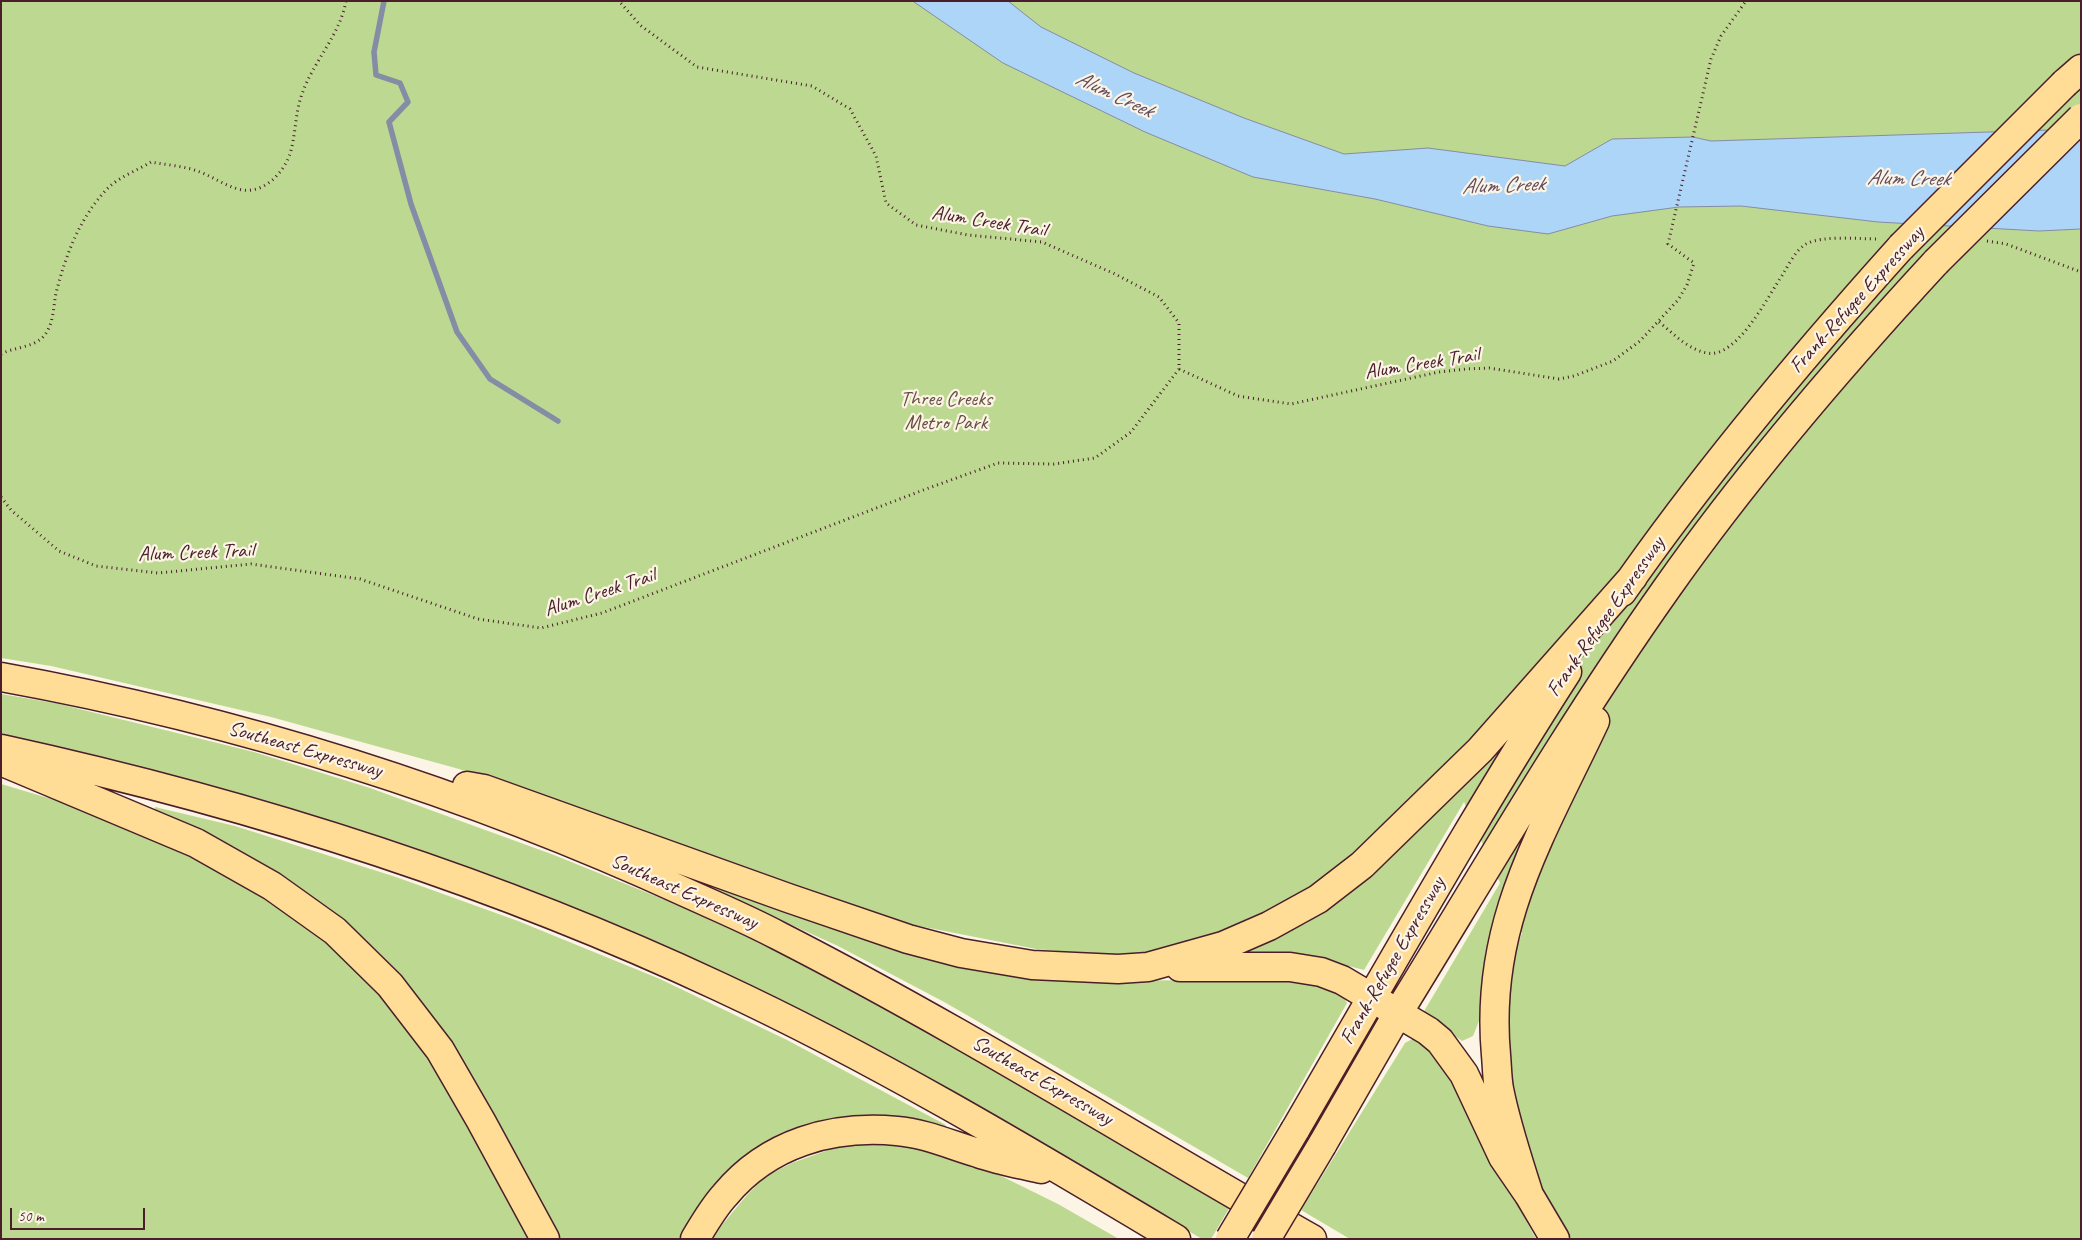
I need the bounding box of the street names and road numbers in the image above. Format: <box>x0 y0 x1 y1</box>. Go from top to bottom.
street label: Alum Creek Trail <box>930 201 1048 243</box>
street label: Frank-Refugee Expressway <box>1784 221 1930 379</box>
street label: Alum Creek Trail <box>1363 343 1481 385</box>
street label: Frank-Refugee Expressway <box>1541 532 1671 702</box>
street label: Alum Creek Trail <box>138 538 254 568</box>
street label: Alum Creek Trail <box>541 563 659 623</box>
street label: Southeast Expressway <box>225 716 385 784</box>
street label: Southeast Expressway <box>606 848 762 936</box>
street label: Frank-Refugee Expressway <box>1335 873 1451 1049</box>
street label: Southeast Expressway <box>967 1030 1117 1132</box>

